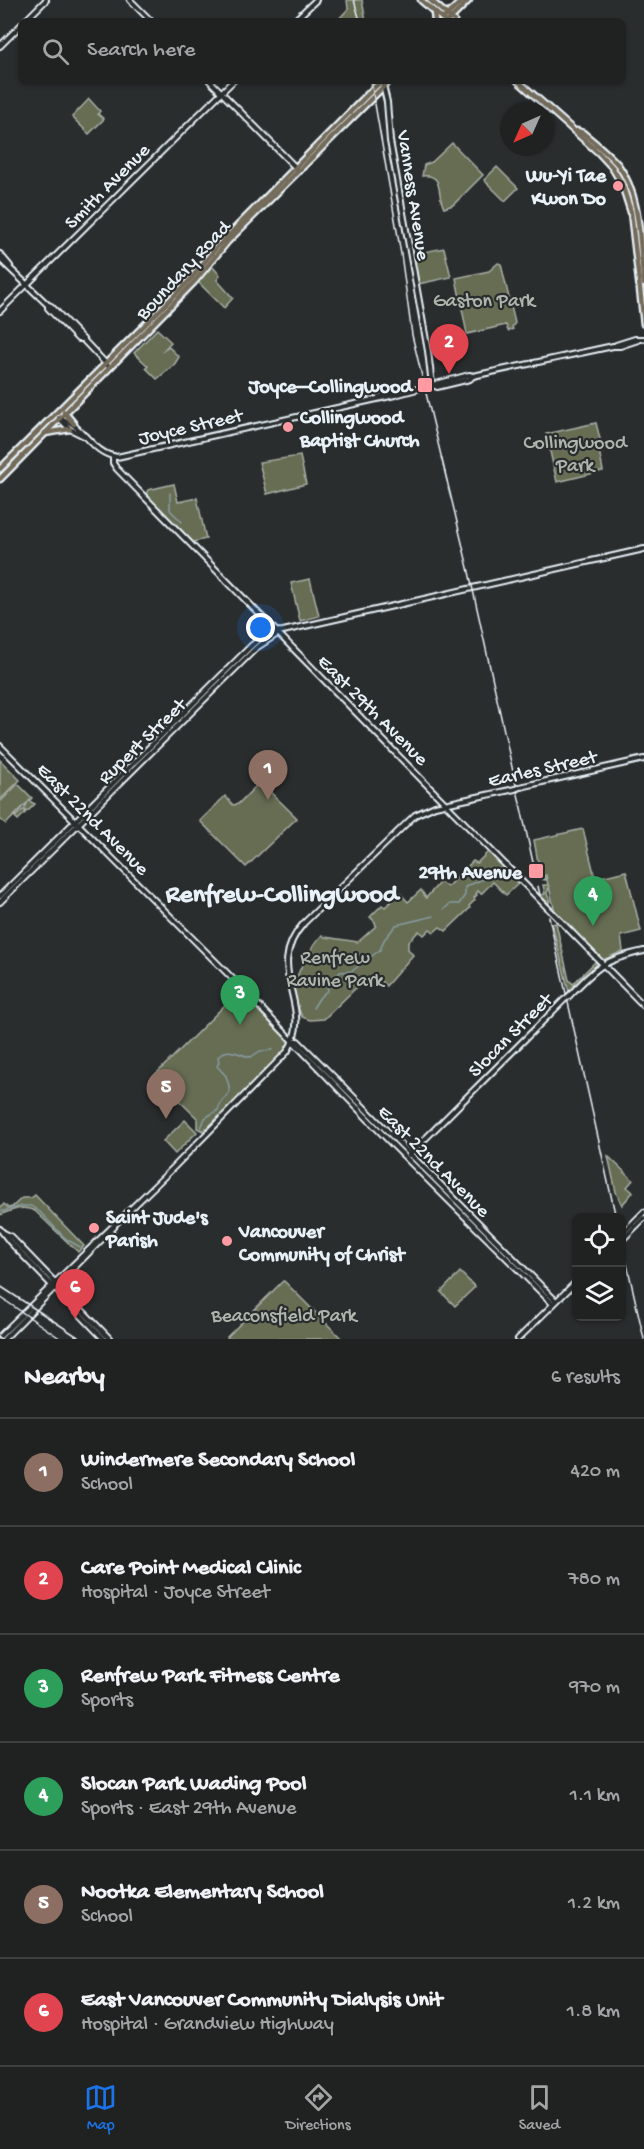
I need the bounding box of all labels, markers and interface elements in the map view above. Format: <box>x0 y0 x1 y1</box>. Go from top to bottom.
search box <box>18 18 626 84</box>
icon: search <box>39 35 72 68</box>
text: Search here <box>87 38 195 64</box>
north arrow <box>500 102 554 156</box>
street label: Vanness Avenue <box>390 128 433 263</box>
street label: Smith Avenue <box>61 139 157 235</box>
place label: Wu-Yi Tae Kwon Do <box>525 166 607 212</box>
marker: Wu-Yi Tae Kwon Do <box>611 179 625 193</box>
street label: Boundary Road <box>132 215 238 327</box>
park label: Gaston Park <box>433 291 537 314</box>
pin: 2 <box>430 324 468 374</box>
marker: Joyce–Collingwood <box>416 376 434 394</box>
place label: Joyce–Collingwood <box>248 377 414 400</box>
street label: Joyce Street <box>137 405 247 452</box>
place label: Collingwood Baptist Church <box>299 408 420 454</box>
marker: Collingwood Baptist Church <box>281 420 295 434</box>
park label: Collingwood Park <box>523 433 629 479</box>
your location <box>246 613 275 642</box>
street label: East 29th Avenue <box>311 651 432 772</box>
street label: Rupert Street <box>95 694 194 790</box>
street label: Earles Street <box>486 746 601 794</box>
pin: 1 <box>248 750 288 800</box>
street label: East 22nd Avenue <box>31 759 153 882</box>
marker: 29th Avenue <box>527 862 545 880</box>
place label: 29th Avenue <box>418 863 523 886</box>
pin: 4 <box>574 876 612 926</box>
district label: Renfrew-Collingwood <box>165 881 401 912</box>
park label: Renfrew Ravine Park <box>286 948 386 994</box>
pin: 3 <box>220 976 260 1025</box>
street label: Slocan Street <box>465 988 560 1083</box>
pin: 5 <box>146 1070 186 1119</box>
street label: East 22nd Avenue <box>372 1101 494 1224</box>
place label: Saint Jude's Parish <box>105 1208 209 1254</box>
map controls <box>572 1213 626 1321</box>
button: locate <box>572 1213 626 1267</box>
marker: Saint Jude's Parish <box>87 1221 101 1235</box>
place label: Vancouver Community of Christ <box>238 1222 406 1268</box>
marker: Vancouver Community of Christ <box>220 1234 234 1248</box>
button: layers <box>572 1267 626 1321</box>
pin: 6 <box>56 1270 94 1319</box>
park label: Beaconsfield Park <box>210 1306 359 1329</box>
text: Nearby <box>24 1363 105 1394</box>
text: 6 results <box>551 1367 620 1390</box>
text: Windermere Secondary School <box>81 1448 355 1474</box>
text: 1 <box>39 1461 48 1484</box>
text: 420 m <box>570 1461 620 1484</box>
text: School <box>81 1474 133 1497</box>
text: Care Point Medical Clinic <box>81 1556 301 1582</box>
text: 2 <box>39 1569 48 1592</box>
text: 780 m <box>568 1569 620 1592</box>
text: Hospital · Joyce Street <box>81 1582 270 1605</box>
text: Renfrew Park Fitness Centre <box>81 1664 340 1690</box>
text: 3 <box>38 1677 49 1700</box>
text: 970 m <box>569 1677 620 1700</box>
text: Sports <box>81 1690 133 1713</box>
text: Slocan Park Wading Pool <box>81 1772 307 1798</box>
text: 4 <box>39 1785 48 1808</box>
text: 1.1 km <box>570 1785 620 1808</box>
text: Sports · East 29th Avenue <box>81 1798 296 1821</box>
text: Nootka Elementary School <box>81 1880 324 1906</box>
text: 5 <box>38 1893 49 1916</box>
text: 1.2 km <box>568 1893 620 1916</box>
text: School <box>81 1906 133 1929</box>
text: East Vancouver Community Dialysis Unit <box>81 1988 443 2014</box>
text: 6 <box>38 2001 49 2024</box>
text: 1.8 km <box>567 2001 620 2024</box>
text: Hospital · Grandview Highway <box>81 2014 334 2037</box>
tab: Map <box>84 2081 117 2136</box>
tab: Directions <box>285 2081 351 2136</box>
tab: Saved <box>519 2081 560 2136</box>

